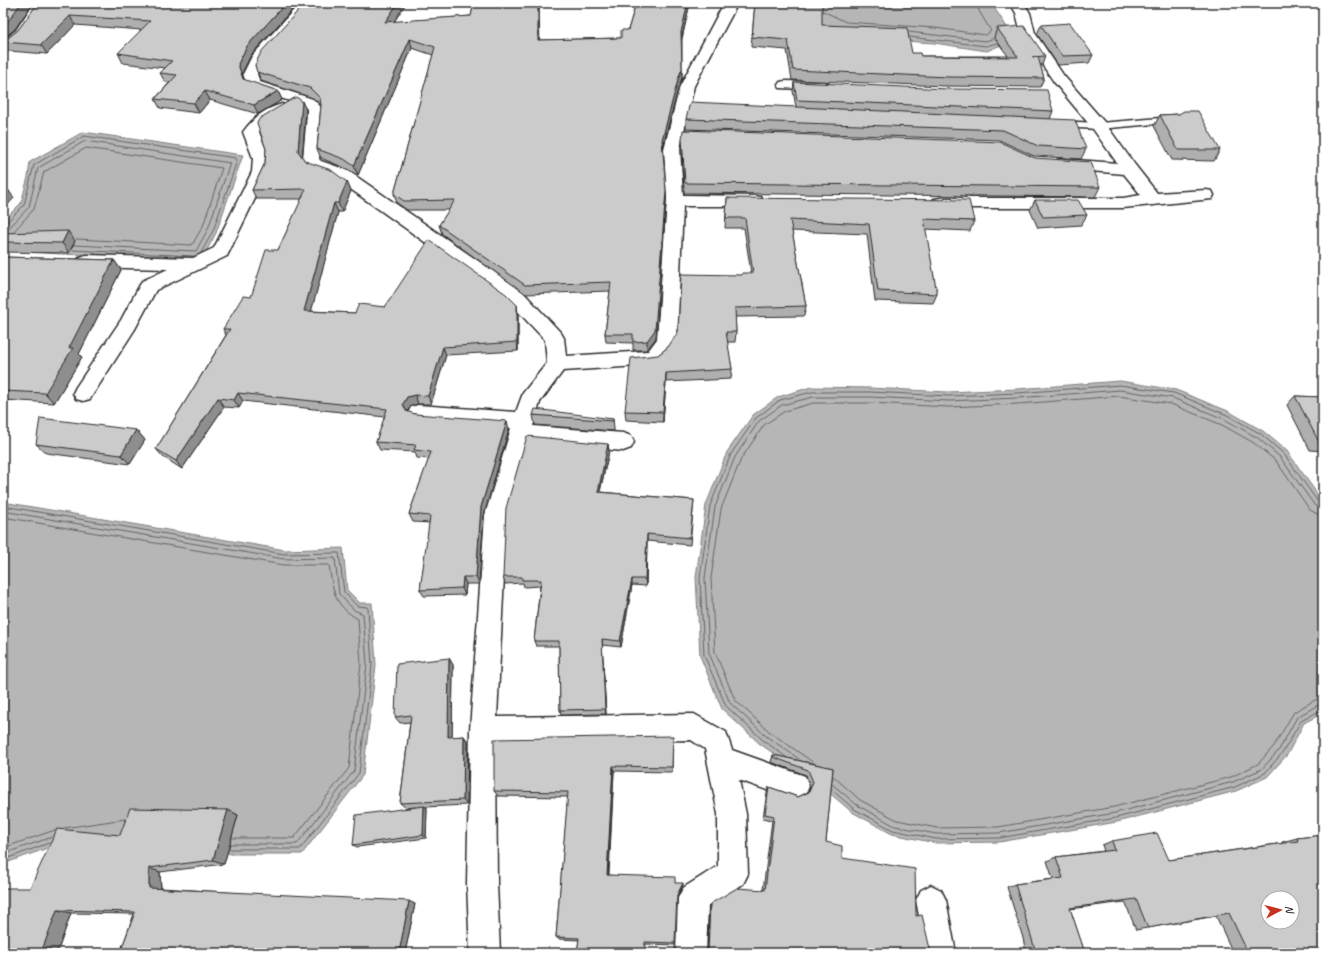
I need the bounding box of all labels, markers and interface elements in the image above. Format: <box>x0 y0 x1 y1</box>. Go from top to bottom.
north arrow <box>1260 890 1300 930</box>
text: N <box>1283 905 1298 915</box>

